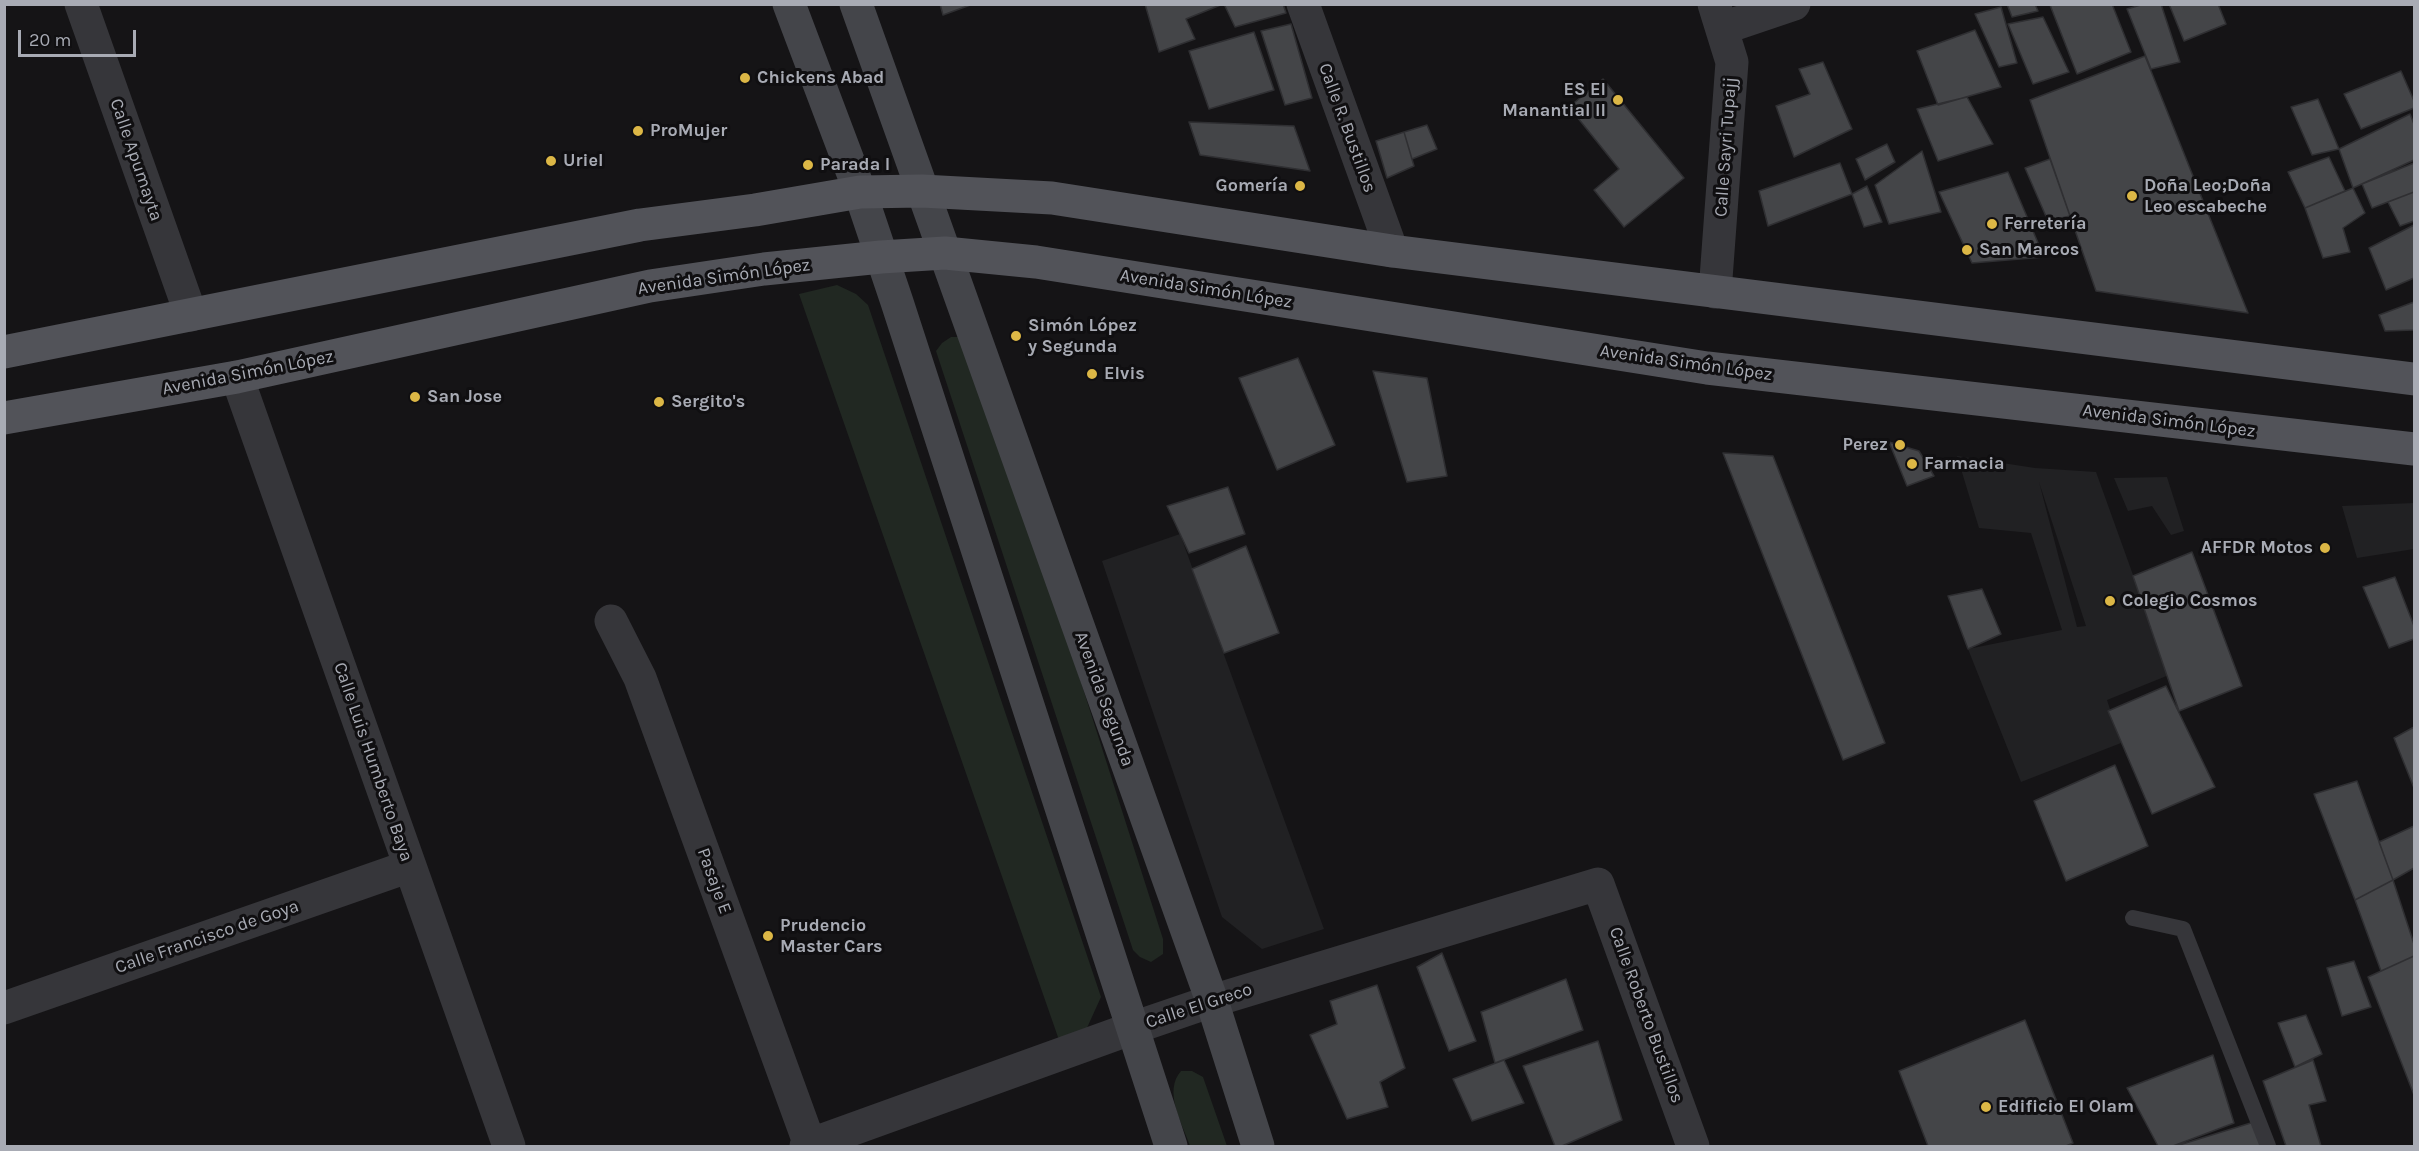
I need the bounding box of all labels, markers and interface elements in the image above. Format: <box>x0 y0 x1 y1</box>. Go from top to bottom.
scale bar <box>21 18 140 56</box>
text: 20 m <box>29 29 71 51</box>
street label: Calle R. Bustillos <box>1314 60 1380 196</box>
place label: Chickens Abad <box>757 67 884 89</box>
marker: Chickens Abad <box>738 71 752 85</box>
street label: Calle Sayri Tupajj <box>1710 76 1742 218</box>
place label: ES El Manantial II <box>1502 79 1606 122</box>
marker: ES El Manantial II <box>1611 93 1625 107</box>
street label: Calle Apumayta <box>105 96 167 224</box>
place label: ProMujer <box>650 120 727 142</box>
marker: ProMujer <box>631 124 645 138</box>
place label: Uriel <box>563 150 603 172</box>
marker: Uriel <box>544 154 558 168</box>
place label: Parada I <box>820 154 890 176</box>
marker: Parada I <box>801 158 815 172</box>
place label: Gomería <box>1216 175 1288 197</box>
place label: Doña Leo;Doña Leo escabeche <box>2144 175 2271 218</box>
marker: Gomería <box>1293 179 1307 193</box>
marker: Doña Leo;Doña Leo escabeche <box>2125 189 2139 203</box>
place label: Ferretería <box>2004 213 2087 235</box>
marker: Ferretería <box>1985 217 1999 231</box>
place label: San Marcos <box>1979 239 2079 261</box>
marker: San Marcos <box>1960 243 1974 257</box>
street label: Avenida Simón López <box>636 254 812 300</box>
street label: Avenida Simón López <box>1118 265 1294 313</box>
place label: Simón López y Segunda <box>1028 315 1137 358</box>
marker: Simón López y Segunda <box>1009 329 1023 343</box>
street label: Avenida Simón López <box>1598 340 1774 386</box>
street label: Avenida Simón López <box>161 346 335 400</box>
place label: Elvis <box>1104 363 1145 385</box>
marker: Elvis <box>1085 367 1099 381</box>
place label: San Jose <box>427 386 502 408</box>
marker: San Jose <box>408 390 422 404</box>
place label: Sergito's <box>671 391 745 413</box>
marker: Sergito's <box>652 395 666 409</box>
street label: Avenida Simón López <box>2081 400 2257 442</box>
place label: Perez <box>1842 434 1888 456</box>
marker: Perez <box>1893 438 1907 452</box>
place label: Farmacia <box>1924 453 2005 475</box>
marker: Farmacia <box>1905 457 1919 471</box>
place label: AFFDR Motos <box>2201 537 2313 559</box>
marker: AFFDR Motos <box>2318 541 2332 555</box>
place label: Colegio Cosmos <box>2122 590 2258 612</box>
marker: Colegio Cosmos <box>2103 594 2117 608</box>
street label: Avenida Segunda <box>1070 629 1138 769</box>
street label: Calle Luis Humberto Baya <box>329 659 417 865</box>
street label: Pasaje E <box>692 845 736 917</box>
street label: Calle Francisco de Goya <box>112 895 302 979</box>
place label: Prudencio Master Cars <box>780 915 883 958</box>
street label: Calle Roberto Bustillos <box>1604 924 1688 1106</box>
marker: Prudencio Master Cars <box>761 929 775 943</box>
street label: Calle El Greco <box>1143 979 1255 1033</box>
place label: Edificio El Olam <box>1998 1096 2134 1118</box>
marker: Edificio El Olam <box>1979 1100 1993 1114</box>

